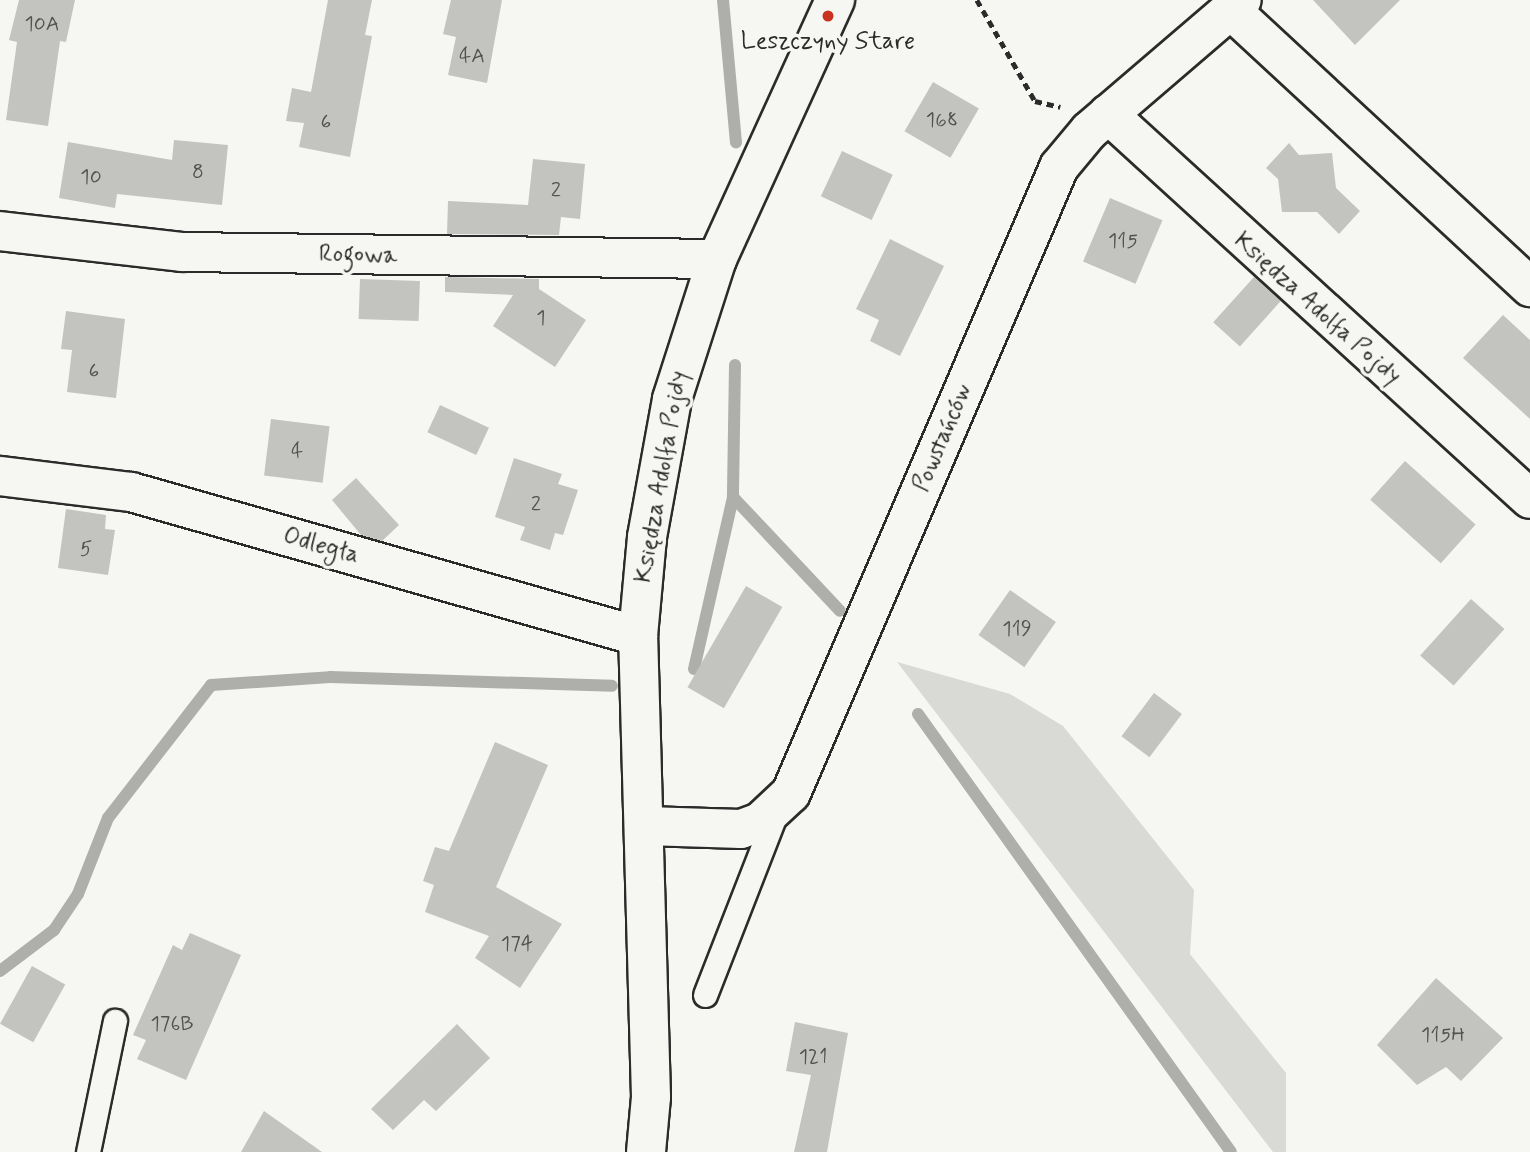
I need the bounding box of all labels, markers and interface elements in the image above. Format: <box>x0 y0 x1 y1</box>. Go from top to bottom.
marker: Leszczyny Stare <box>820 8 836 24</box>
house number: 10A <box>24 11 60 37</box>
place label: Leszczyny Stare <box>743 28 913 56</box>
house number: 4A <box>459 43 485 69</box>
house number: 168 <box>926 107 958 133</box>
house number: 6 <box>321 109 331 135</box>
house number: 8 <box>192 159 204 185</box>
house number: 10 <box>80 164 102 190</box>
house number: 2 <box>551 177 561 203</box>
street label: Księdza Adolfa Pojdy <box>1227 226 1407 392</box>
house number: 115 <box>1108 228 1138 254</box>
street label: Rogowa <box>319 240 397 270</box>
house number: 1 <box>536 305 546 331</box>
house number: 6 <box>89 358 99 384</box>
street label: Księdza Adolfa Pojdy <box>629 368 695 586</box>
street label: Powstańców <box>907 380 979 496</box>
house number: 4 <box>291 438 303 464</box>
house number: 2 <box>531 491 541 517</box>
street label: Odległa <box>280 521 362 571</box>
house number: 5 <box>80 536 92 562</box>
house number: 119 <box>1002 616 1032 642</box>
house number: 174 <box>501 931 533 957</box>
house number: 176B <box>150 1011 194 1037</box>
house number: 115H <box>1421 1022 1465 1048</box>
house number: 121 <box>799 1044 827 1070</box>

